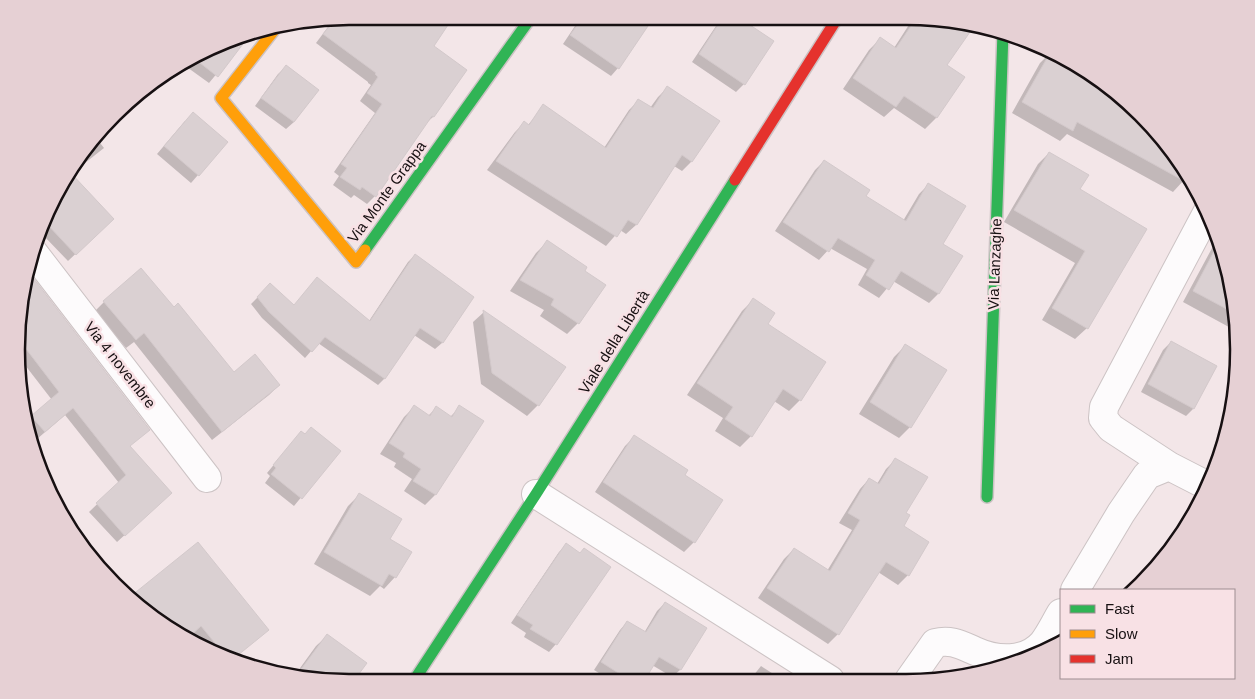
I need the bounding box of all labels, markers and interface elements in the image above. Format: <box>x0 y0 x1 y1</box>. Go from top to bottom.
street label: Via Monte Grappa <box>344 137 430 246</box>
street label: Via Lanzaghe <box>984 218 1005 310</box>
street label: Viale della Libertà <box>575 286 653 397</box>
street label: Via 4 novembre <box>81 318 159 411</box>
legend <box>1060 589 1235 679</box>
text: Fast <box>1105 600 1135 617</box>
text: Slow <box>1105 625 1138 642</box>
text: Jam <box>1105 650 1133 667</box>

